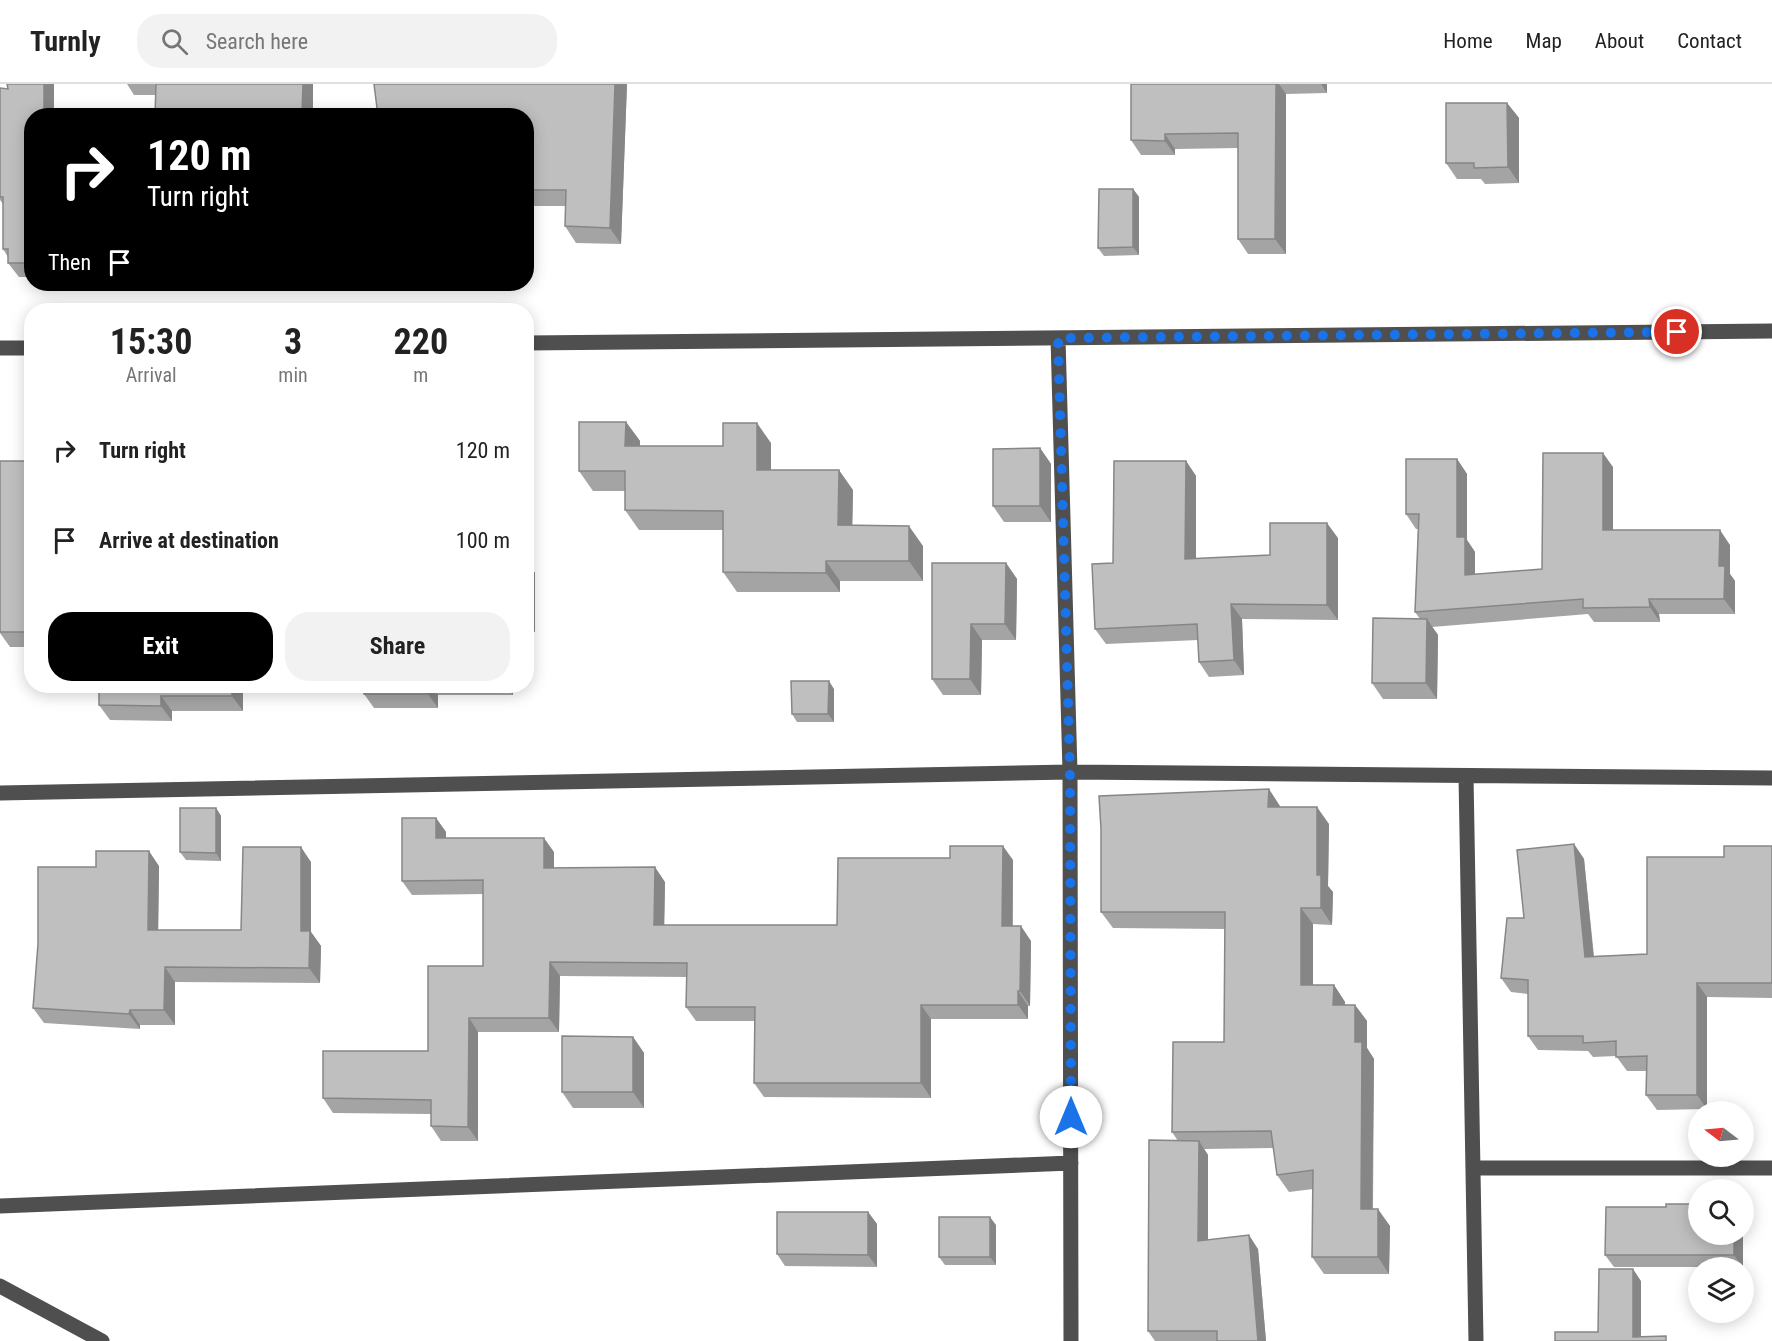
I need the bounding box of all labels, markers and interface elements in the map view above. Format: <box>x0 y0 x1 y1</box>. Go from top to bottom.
search box <box>137 14 557 68</box>
text: Turnly <box>30 25 101 58</box>
icon: search <box>158 25 191 58</box>
text: Search here <box>206 29 308 54</box>
text: Home <box>1443 29 1493 53</box>
text: Map <box>1526 29 1562 53</box>
text: About <box>1595 29 1644 53</box>
text: Contact <box>1677 29 1742 53</box>
text: 120 m <box>147 131 252 180</box>
icon: right <box>48 132 126 210</box>
text: Turn right <box>147 181 249 213</box>
icon: arrive <box>103 246 136 279</box>
text: Then <box>48 250 91 275</box>
pin <box>1651 306 1702 357</box>
icon: arrive <box>1660 315 1693 348</box>
text: 15:30 <box>110 321 192 363</box>
text: 3 <box>284 321 302 363</box>
text: 220 <box>394 321 448 363</box>
text: Arrival <box>126 363 177 387</box>
text: min <box>278 363 308 387</box>
text: m <box>413 363 428 387</box>
icon: right <box>48 434 81 467</box>
text: Turn right <box>99 438 186 463</box>
text: 120 m <box>456 438 510 463</box>
icon: arrive <box>48 524 81 557</box>
text: Arrive at destination <box>99 528 279 553</box>
text: 100 m <box>456 528 510 553</box>
button: Exit <box>48 612 273 681</box>
button: Share <box>285 612 510 681</box>
position arrow <box>1039 1085 1103 1149</box>
north arrow <box>1688 1101 1754 1167</box>
map controls <box>1688 1101 1754 1323</box>
button: search <box>1688 1179 1754 1245</box>
button: layers <box>1688 1257 1754 1323</box>

